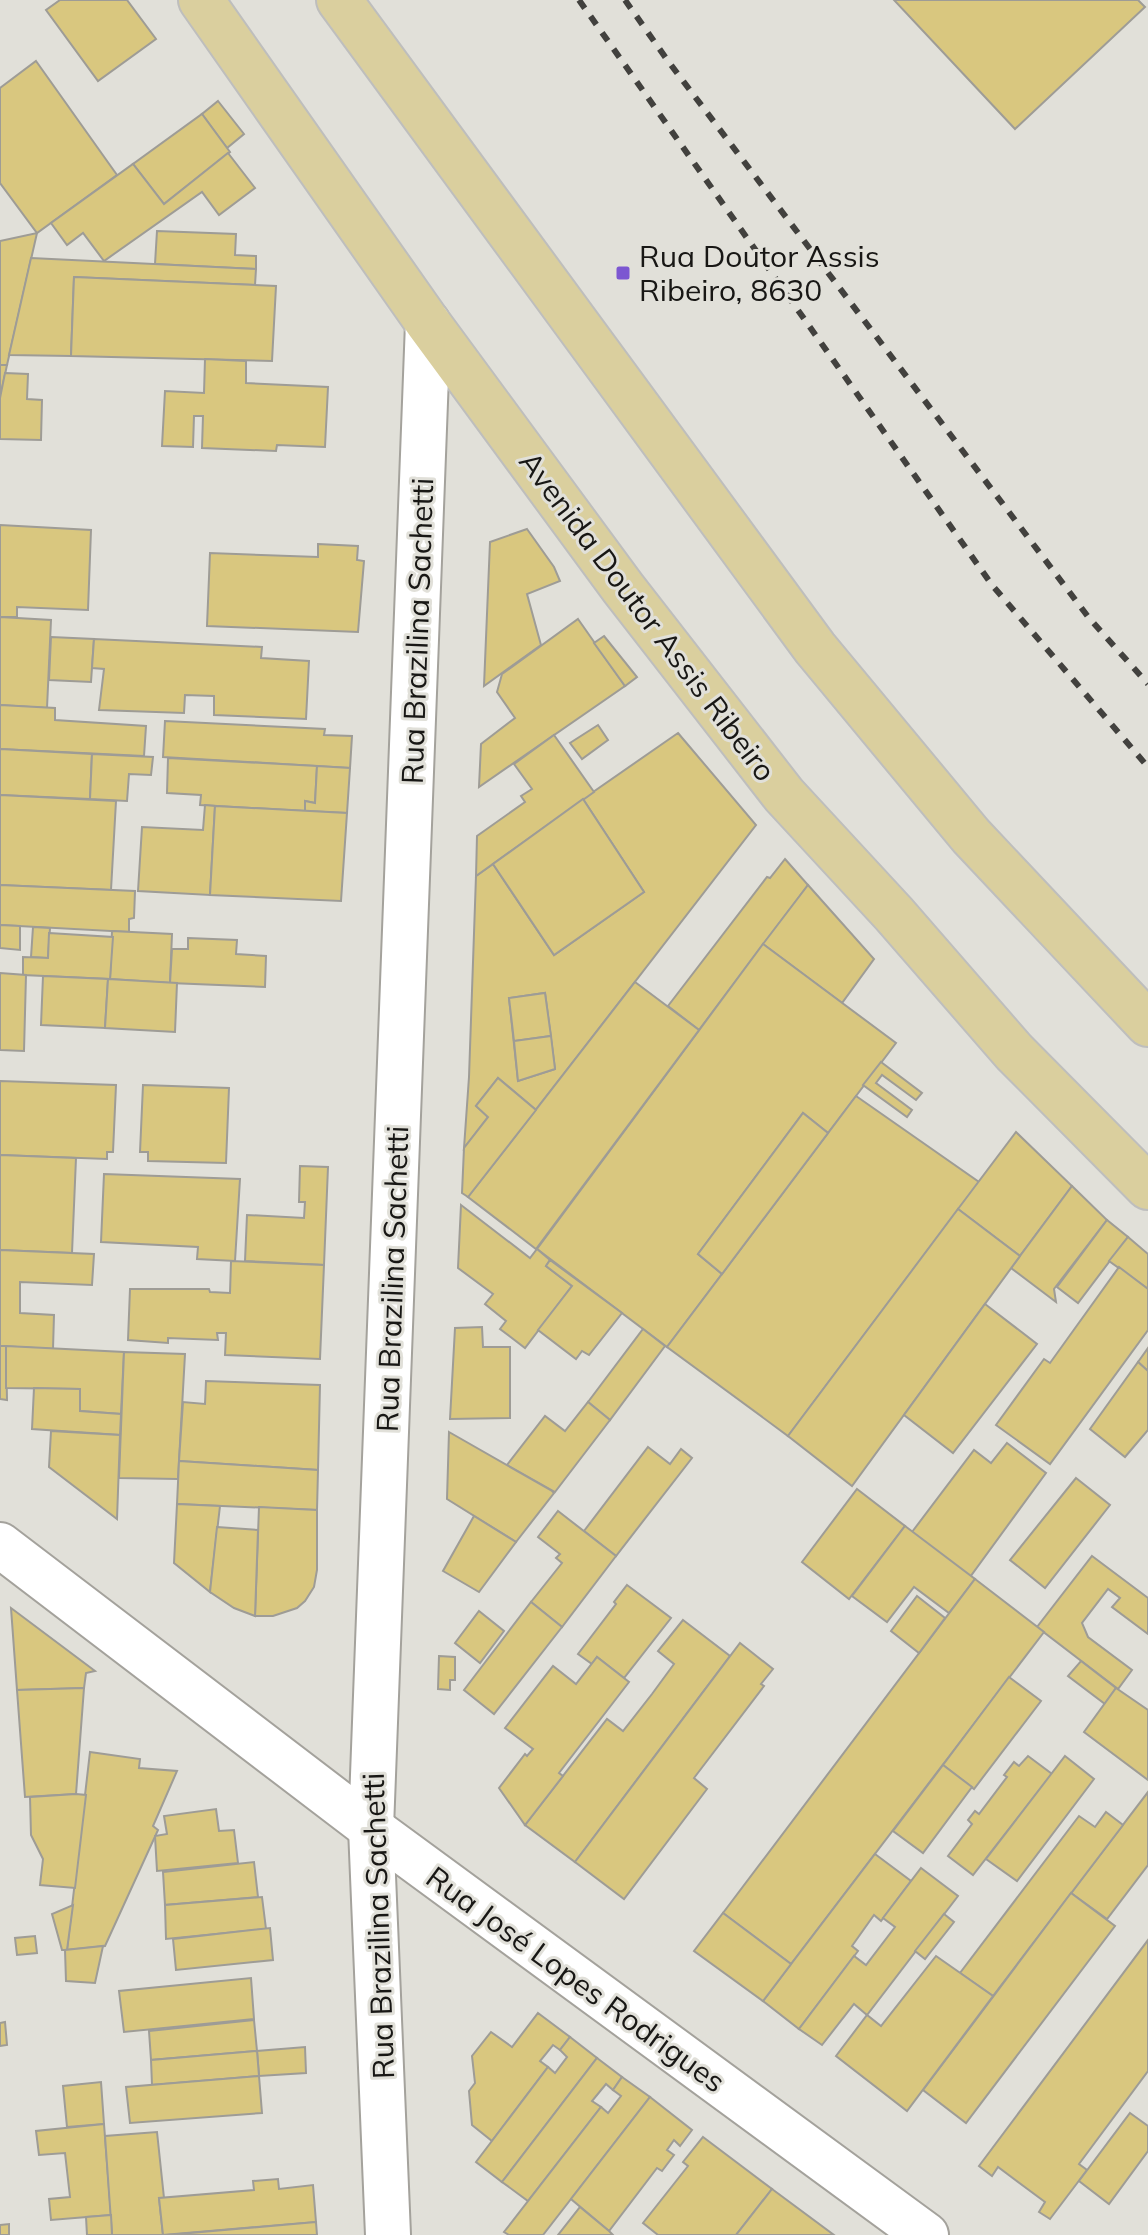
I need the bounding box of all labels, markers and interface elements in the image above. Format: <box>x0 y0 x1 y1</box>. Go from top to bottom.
place label: Rua Doutor Assis Ribeiro, 8630 <box>639 237 880 309</box>
marker: Rua Doutor Assis Ribeiro, 8630 <box>614 264 632 282</box>
street label: Avenida Doutor Assis Ribeiro <box>511 443 785 789</box>
street label: Rua Brazilina Sachetti <box>393 477 441 785</box>
street label: Rua Brazilina Sachetti <box>368 1125 416 1433</box>
street label: Rua Brazilina Sachetti <box>354 1772 402 2080</box>
street label: Rua José Lopes Rodrigues <box>419 1858 733 2100</box>

